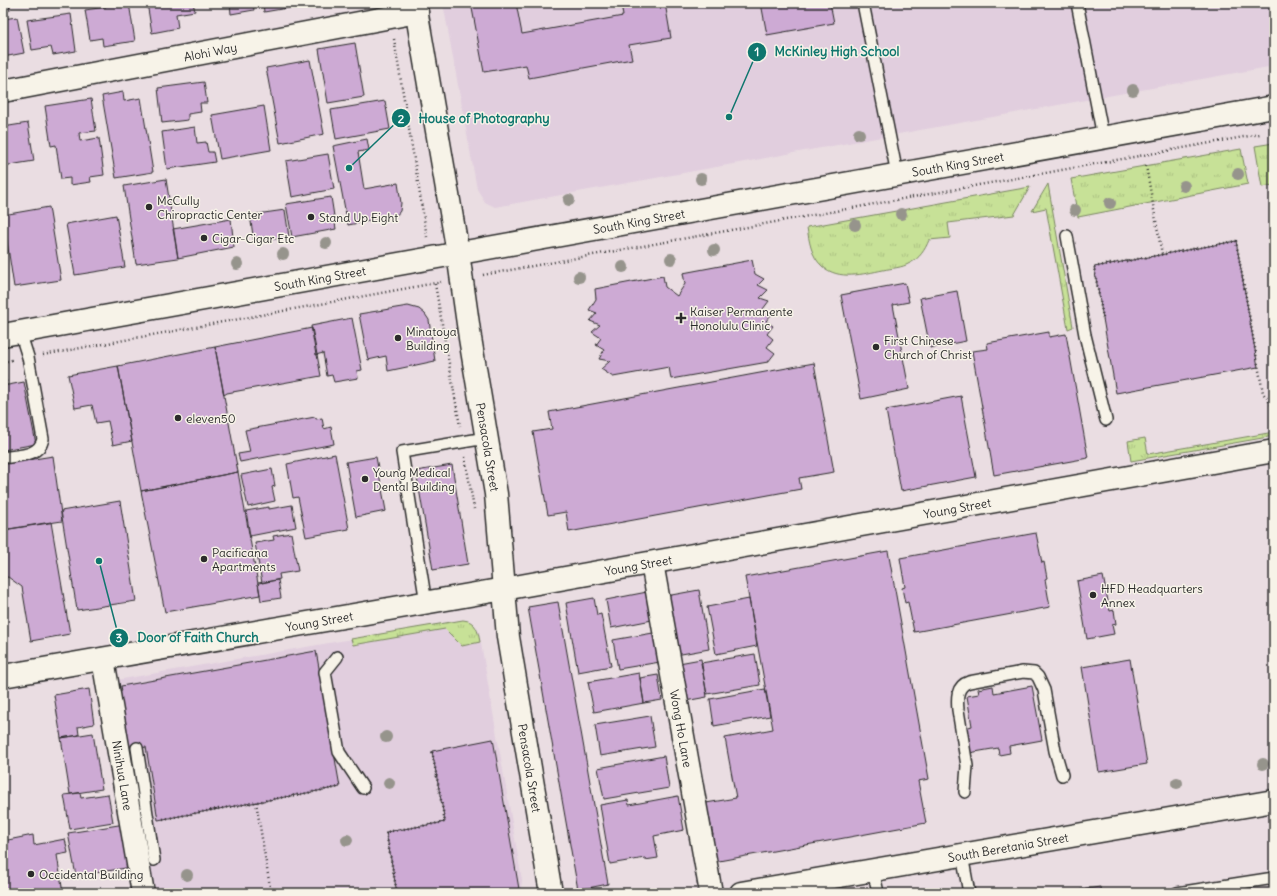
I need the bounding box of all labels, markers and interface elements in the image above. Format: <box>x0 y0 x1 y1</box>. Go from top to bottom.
street label: Alohi Way <box>182 39 238 64</box>
callout: McKinley High School <box>747 39 908 64</box>
text: McKinley High School <box>775 43 900 60</box>
text: 1 <box>755 44 759 59</box>
callout: House of Photography <box>391 106 558 131</box>
text: House of Photography <box>418 110 550 127</box>
text: 2 <box>398 111 405 126</box>
street label: South King Street <box>911 148 1005 179</box>
place label: McCully Chiropractic Center <box>157 193 263 222</box>
marker: McCully Chiropractic Center <box>144 202 154 212</box>
street label: South King Street <box>592 205 686 237</box>
place label: Stand Up Eight <box>319 210 398 225</box>
marker: Stand Up Eight <box>306 212 316 222</box>
place label: Cigar-Cigar Etc <box>212 231 294 246</box>
marker: Cigar-Cigar Etc <box>199 233 209 243</box>
street label: South King Street <box>273 263 367 294</box>
place label: Kaiser Permanente Honolulu Clinic <box>690 304 793 333</box>
marker: Kaiser Permanente Honolulu Clinic <box>675 312 687 324</box>
place label: Minatoya Building <box>406 324 457 353</box>
marker: Minatoya Building <box>393 333 403 343</box>
place label: First Chinese Church of Christ <box>884 333 972 362</box>
marker: First Chinese Church of Christ <box>871 342 881 352</box>
street label: Pensacola Street <box>473 402 503 492</box>
place label: eleven50 <box>186 411 236 426</box>
marker: eleven50 <box>173 413 183 423</box>
place label: Young Medical Dental Building <box>373 465 455 494</box>
marker: Young Medical Dental Building <box>360 474 370 484</box>
street label: Young Street <box>922 494 992 521</box>
place label: Pacificana Apartments <box>212 545 276 574</box>
street label: Young Street <box>603 552 673 578</box>
marker: Pacificana Apartments <box>199 554 209 564</box>
place label: HFD Headquarters Annex <box>1101 581 1203 610</box>
marker: HFD Headquarters Annex <box>1088 590 1098 600</box>
street label: Young Street <box>284 608 354 634</box>
callout: Door of Faith Church <box>109 625 267 650</box>
text: Door of Faith Church <box>137 629 259 646</box>
text: 3 <box>116 630 123 645</box>
street label: Wong Ho Lane <box>667 688 696 768</box>
street label: Pensacola Street <box>515 723 545 813</box>
street label: Ninihua Lane <box>110 739 136 812</box>
street label: South Beretania Street <box>947 829 1069 865</box>
place label: Occidental Building <box>39 867 143 882</box>
marker: Occidental Building <box>26 869 36 879</box>

